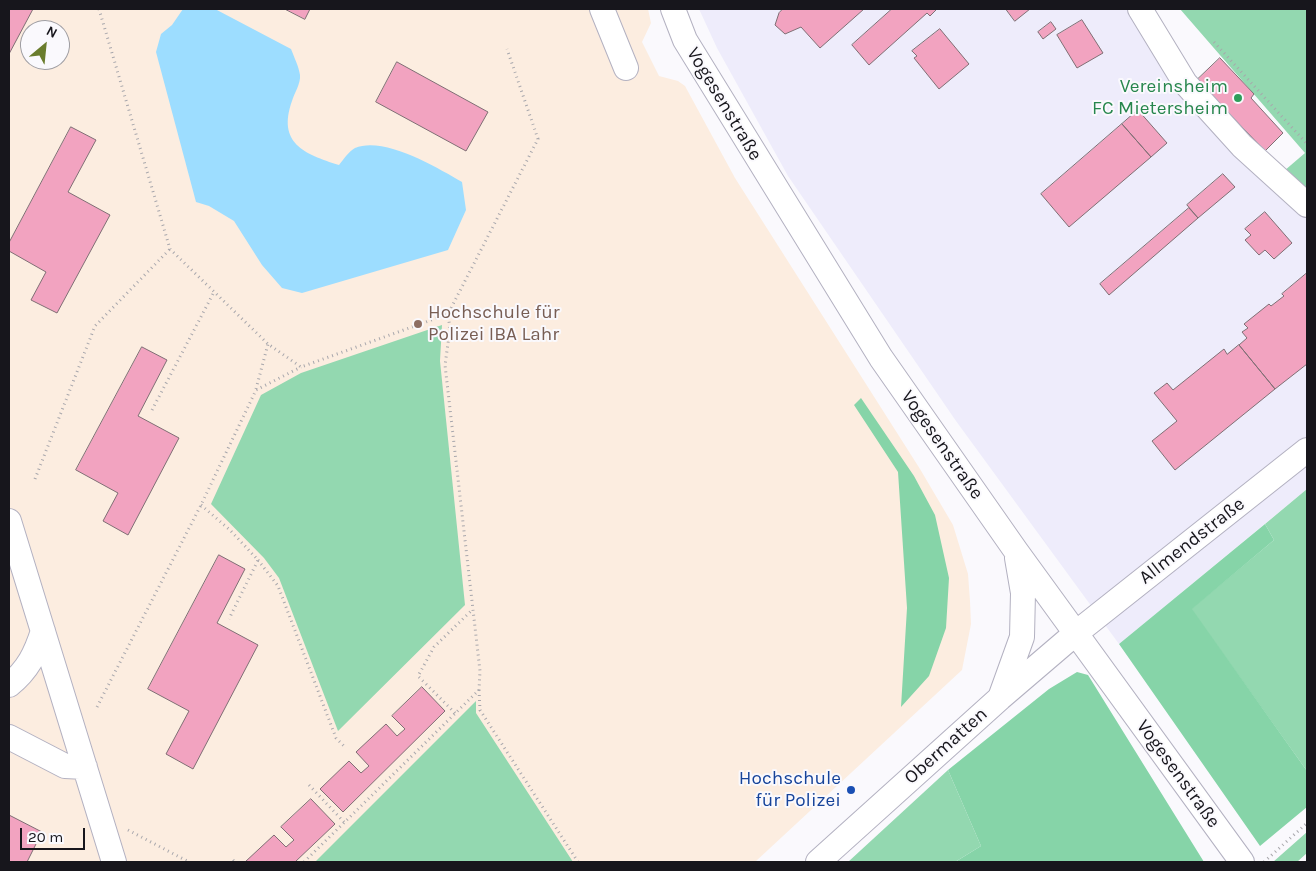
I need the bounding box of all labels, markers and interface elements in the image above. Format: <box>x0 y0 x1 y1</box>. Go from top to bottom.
north arrow <box>20 20 70 70</box>
text: N <box>43 22 60 42</box>
street label: Vogesenstraße <box>681 43 767 165</box>
place label: Vereinsheim FC Mietersheim <box>1092 76 1228 120</box>
marker: Vereinsheim FC Mietersheim <box>1232 92 1244 104</box>
place label: Hochschule für Polizei IBA Lahr <box>428 302 560 346</box>
marker: Hochschule für Polizei IBA Lahr <box>412 318 424 330</box>
street label: Vogesenstraße <box>896 386 988 504</box>
street label: Allmendstraße <box>1135 493 1249 589</box>
street label: Obermatten <box>900 703 992 789</box>
street label: Vogesenstraße <box>1131 716 1225 832</box>
place label: Hochschule für Polizei <box>739 768 841 812</box>
marker: Hochschule für Polizei <box>845 784 857 796</box>
scale bar <box>22 818 88 850</box>
text: 20 m <box>28 828 63 846</box>

